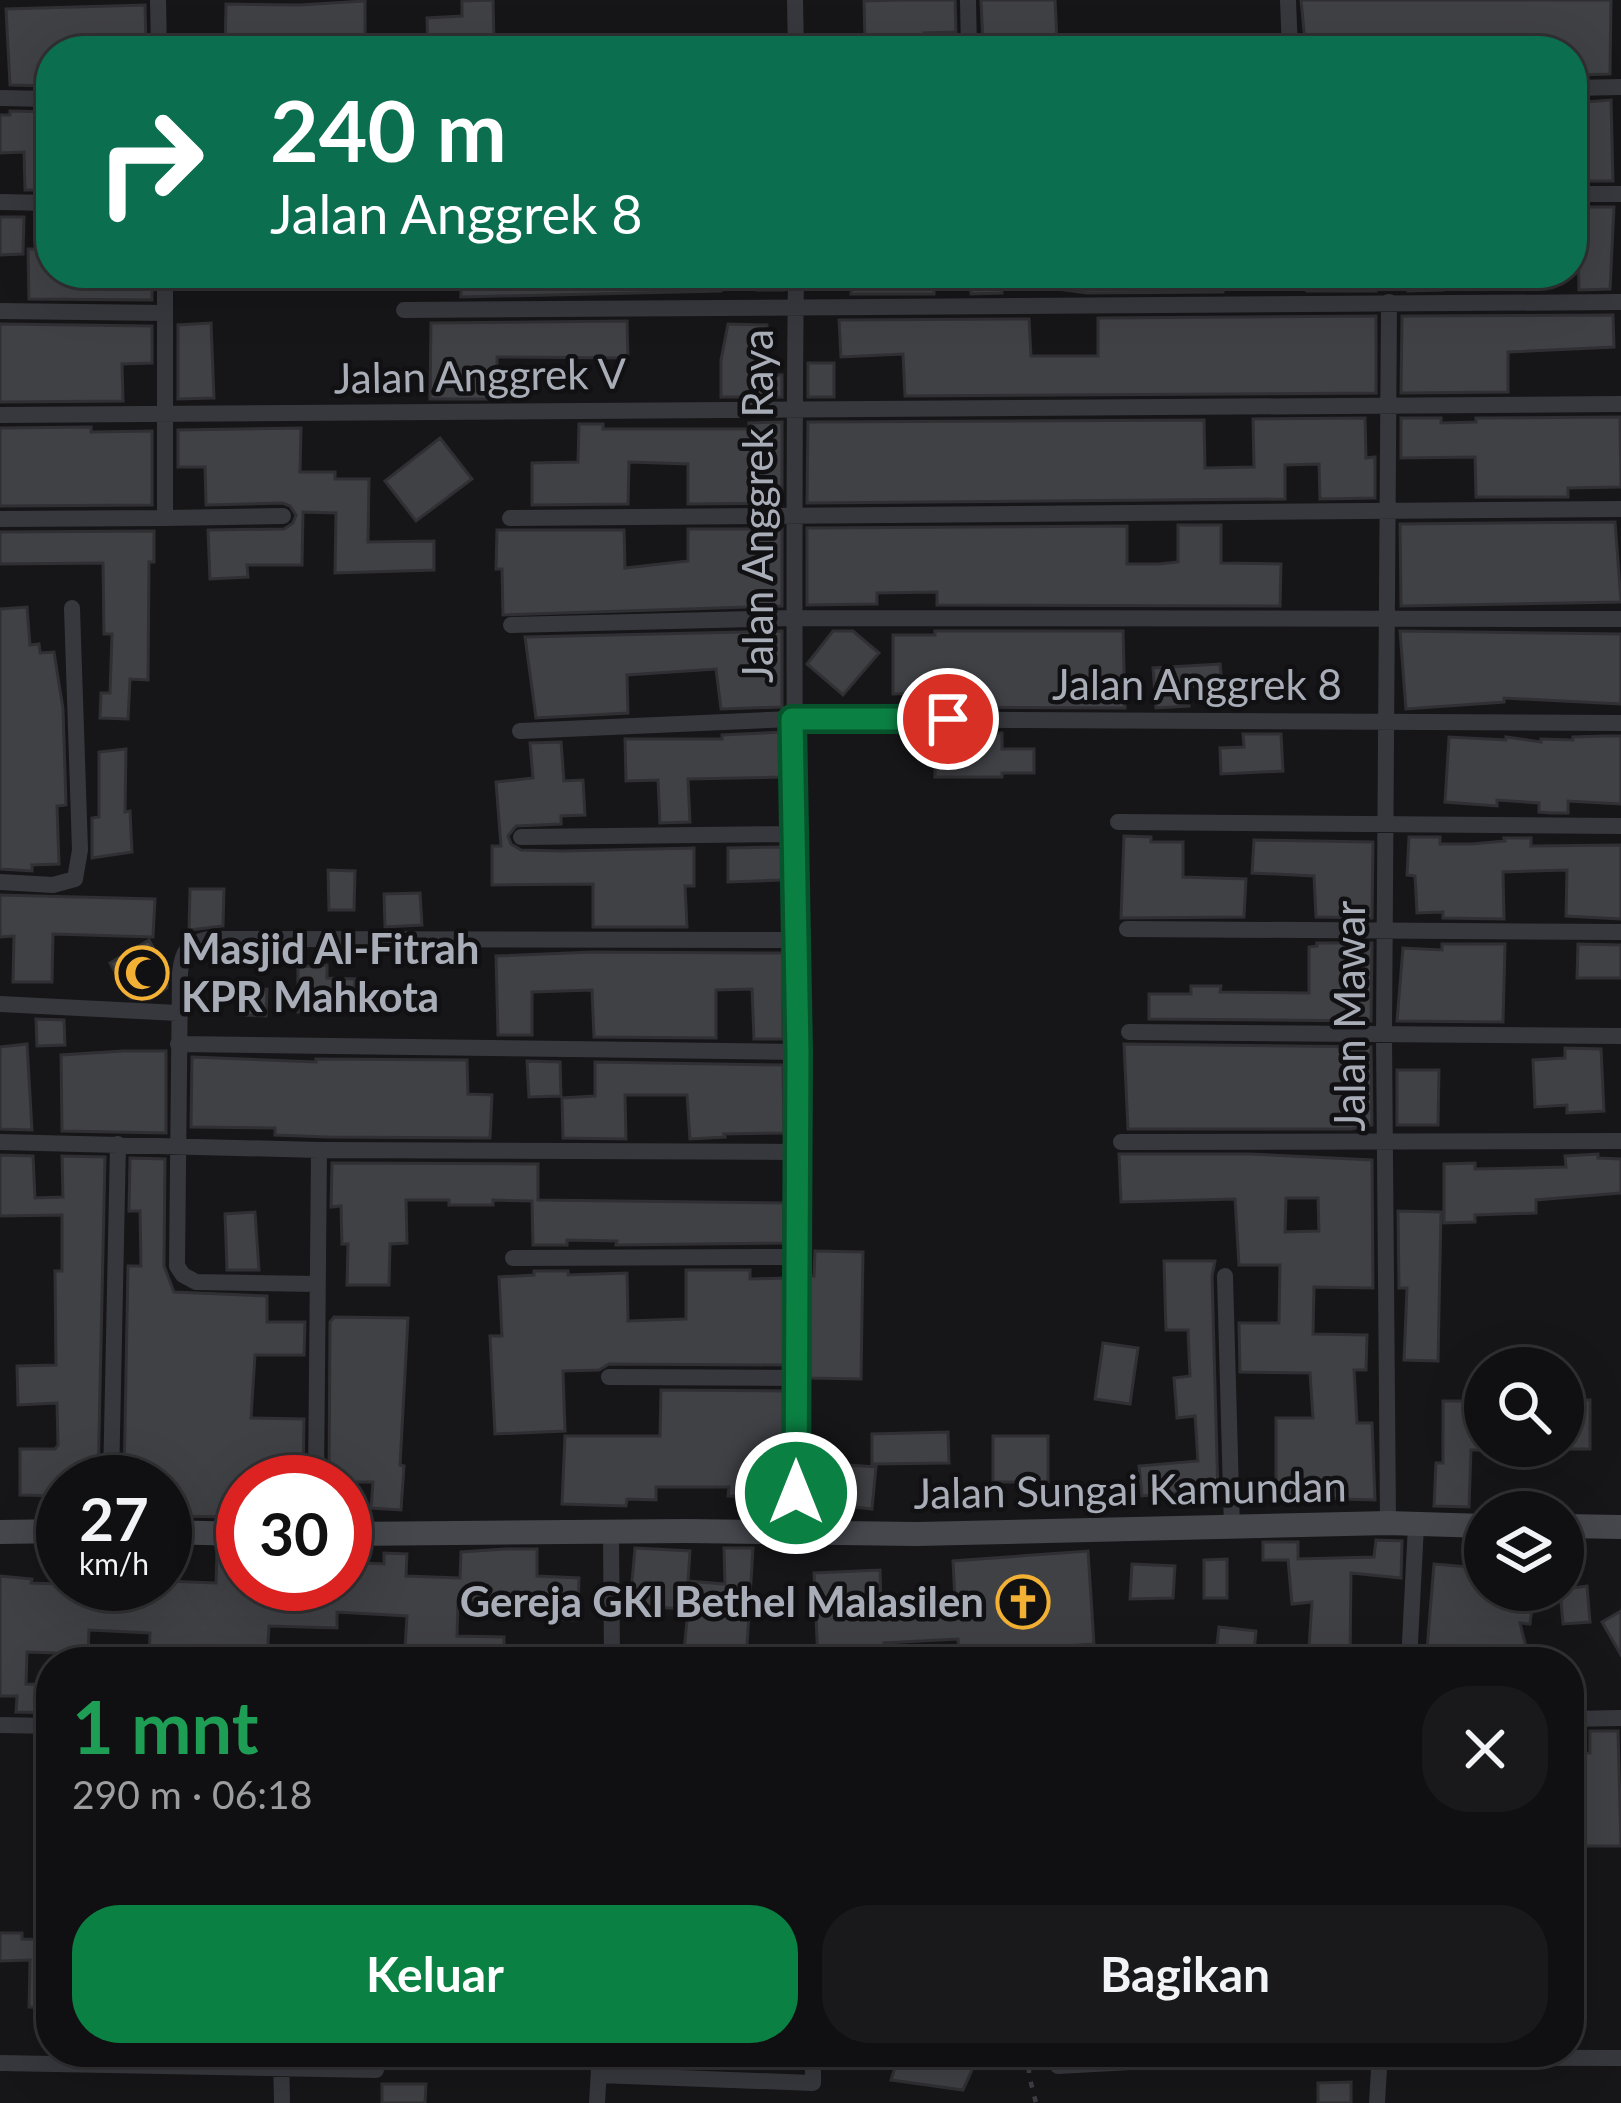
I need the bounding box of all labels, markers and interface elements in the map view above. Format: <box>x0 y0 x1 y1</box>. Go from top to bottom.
text: 240 m <box>270 79 507 180</box>
icon: right <box>72 84 228 240</box>
text: Jalan Anggrek 8 <box>270 181 643 246</box>
street label: Jalan Anggrek Raya <box>732 329 782 683</box>
street label: Jalan Anggrek V <box>333 347 627 403</box>
street label: Jalan Anggrek 8 <box>1052 659 1342 709</box>
pin <box>897 668 999 770</box>
icon: arrive <box>915 686 981 752</box>
street label: Jalan Mawar <box>1324 901 1374 1131</box>
place label: Masjid Al-Fitrah KPR Mahkota <box>181 923 480 1021</box>
mosque icon: Masjid Al-Fitrah KPR Mahkota <box>114 945 170 1001</box>
map controls <box>1464 1347 1584 1611</box>
button: search <box>1464 1347 1584 1467</box>
position arrow <box>733 1430 859 1556</box>
speed limit sign: 30 <box>216 1455 372 1611</box>
street label: Jalan Sungai Kamundan <box>913 1460 1347 1518</box>
text: 27 <box>79 1482 149 1554</box>
button: layers <box>1464 1491 1584 1611</box>
text: km/h <box>79 1545 149 1581</box>
church icon: Gereja GKI Bethel Malasilen <box>995 1574 1051 1630</box>
place label: Gereja GKI Bethel Malasilen <box>460 1576 984 1626</box>
text: 1 mnt <box>72 1683 258 1769</box>
button: close <box>1422 1686 1548 1812</box>
text: 290 m · 06:18 <box>72 1771 312 1817</box>
button: Keluar <box>72 1905 798 2043</box>
button: Bagikan <box>822 1905 1548 2043</box>

